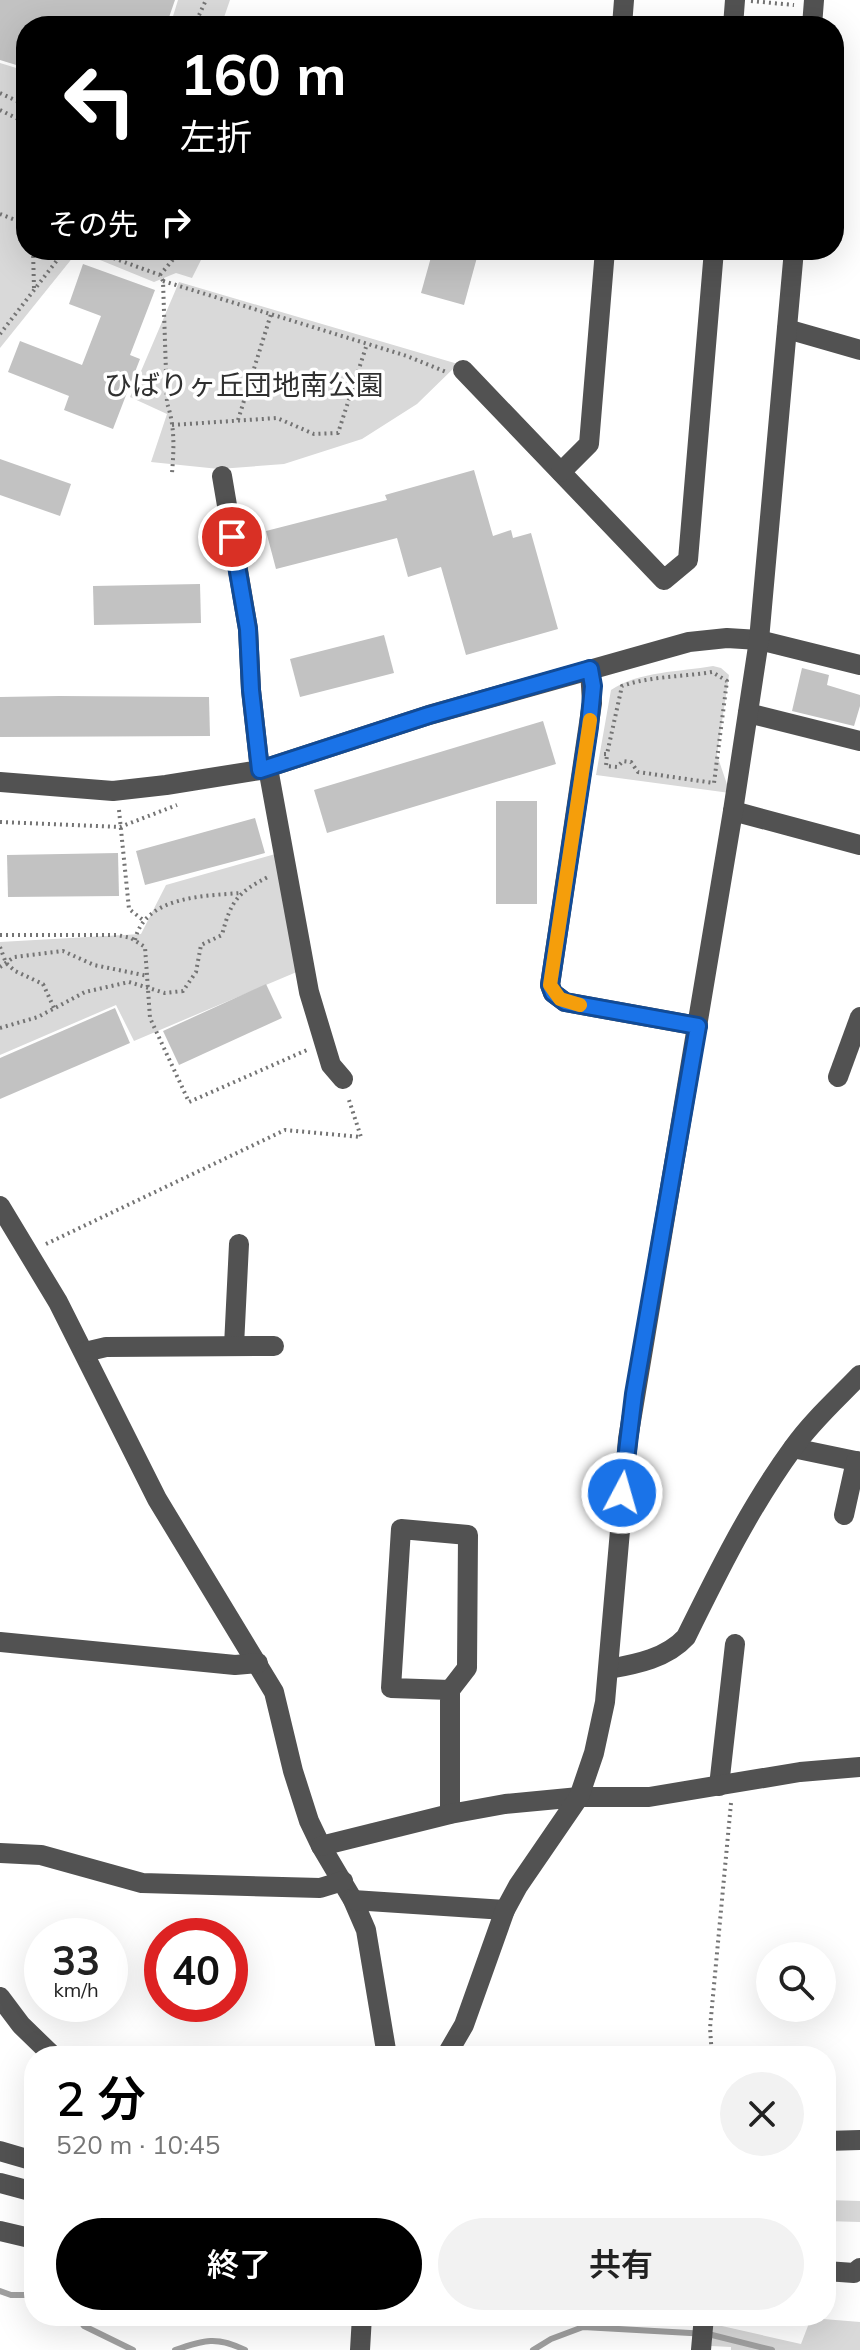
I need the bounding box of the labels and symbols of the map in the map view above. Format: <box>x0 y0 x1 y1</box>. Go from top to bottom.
park label: ひばりヶ丘団地南公園 <box>104 367 384 402</box>
pin <box>198 503 266 571</box>
position arrow <box>580 1451 664 1535</box>
speed limit sign: 40 <box>144 1918 248 2022</box>

